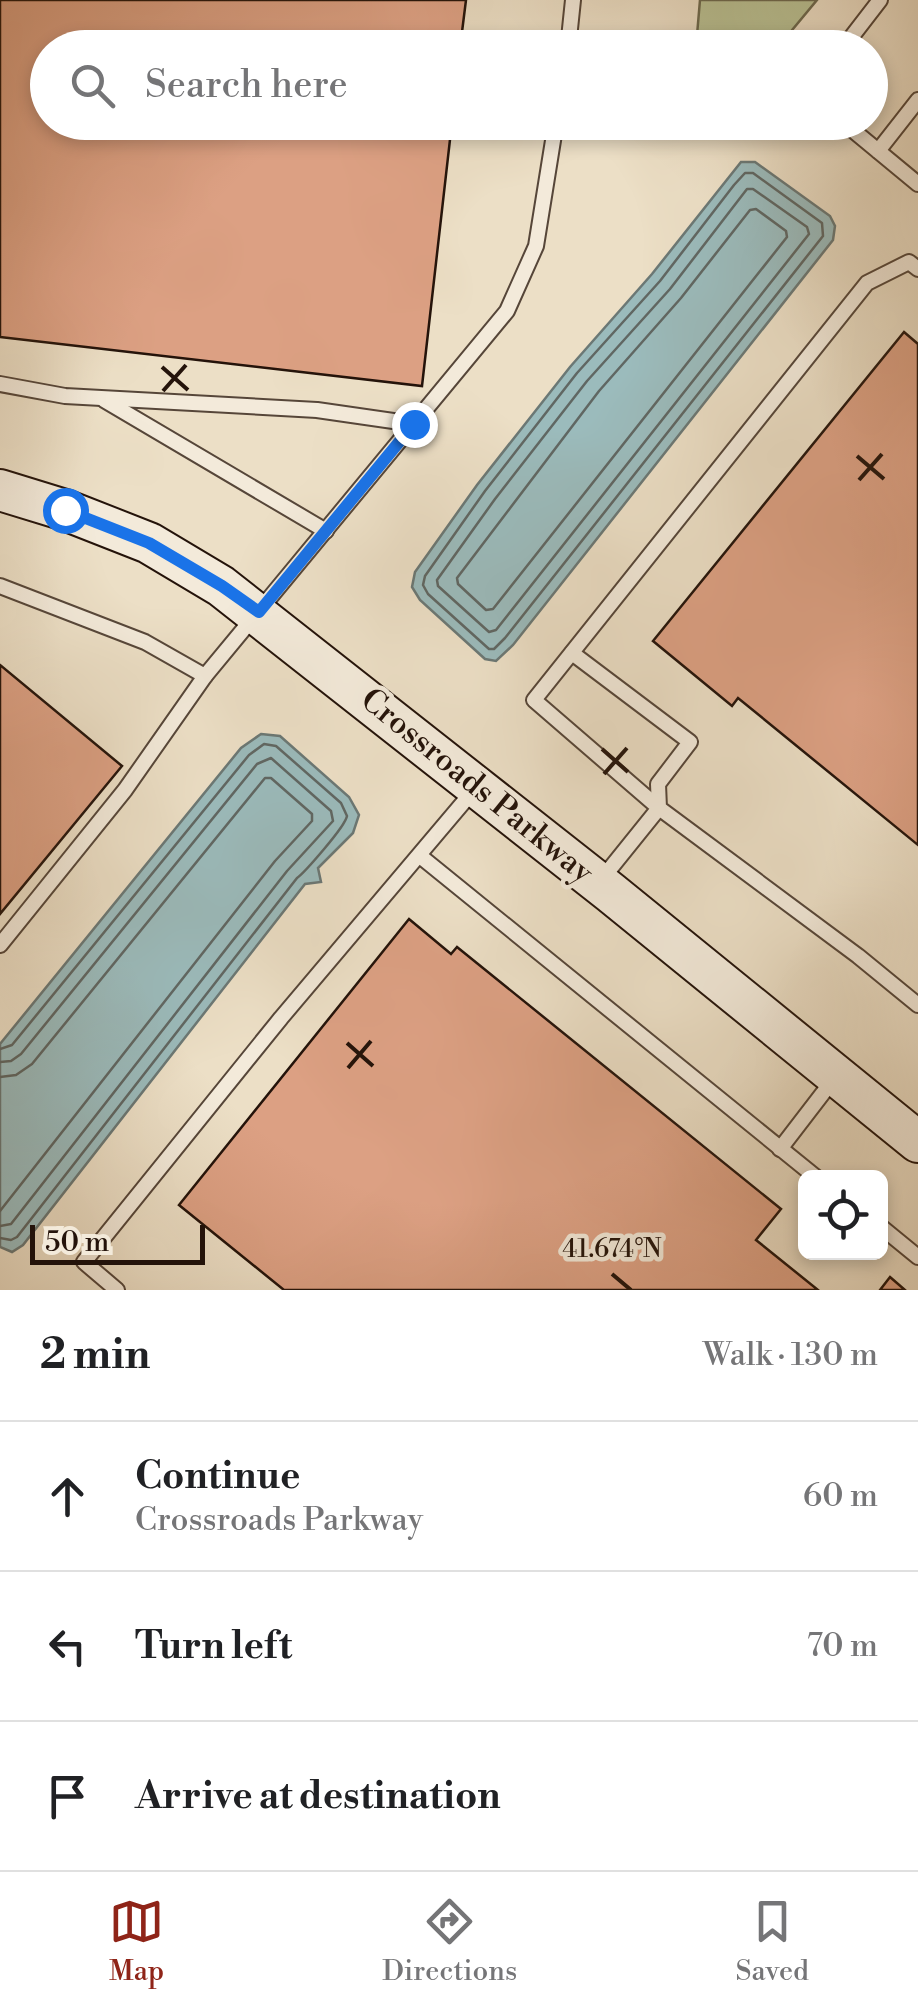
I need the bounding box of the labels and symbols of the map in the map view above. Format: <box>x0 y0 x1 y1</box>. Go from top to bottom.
route end <box>392 402 438 448</box>
route start <box>43 488 89 534</box>
street label: Crossroads Parkway <box>352 680 602 892</box>
scale bar <box>30 1220 205 1264</box>
text: 41.674°N <box>562 1234 662 1265</box>

